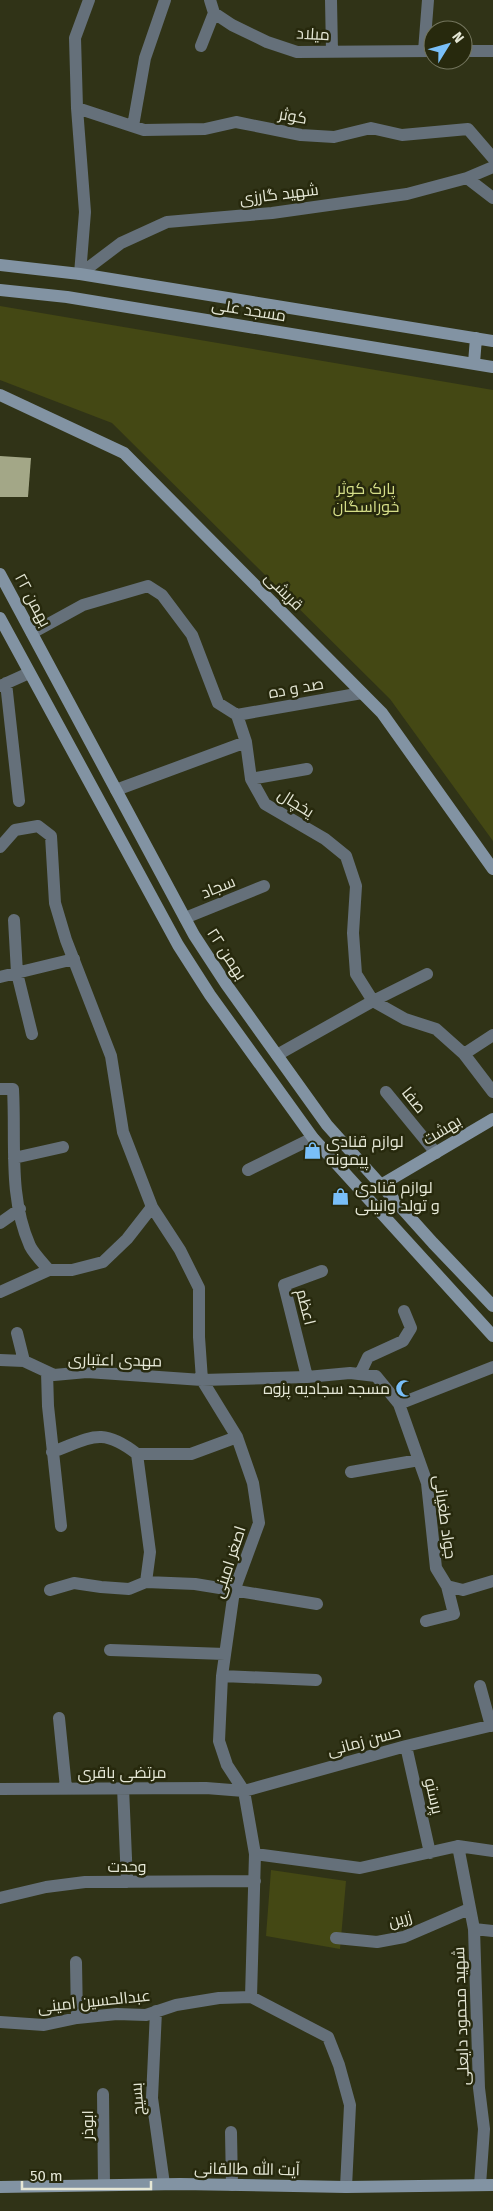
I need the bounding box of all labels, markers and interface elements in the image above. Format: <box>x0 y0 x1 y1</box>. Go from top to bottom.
north arrow <box>423 20 473 70</box>
street label: میلاد <box>296 24 330 44</box>
text: N <box>448 29 468 46</box>
street label: کوثر <box>276 104 309 128</box>
street label: شهید گارزی <box>238 180 320 209</box>
street label: مسجد علی <box>210 295 288 326</box>
park label: پارک کوثر خوراسگان <box>333 479 399 517</box>
street label: قریشی <box>260 568 307 615</box>
street label: ۲۲ بهمن <box>10 570 55 631</box>
street label: صد و ده <box>267 674 325 702</box>
street label: یخچال <box>273 785 318 823</box>
street label: سجاد <box>198 872 238 902</box>
street label: ۲۲ بهمن <box>202 925 251 984</box>
street label: صفا <box>398 1083 430 1117</box>
street label: بهشت <box>419 1111 465 1150</box>
place label: لوازم قنادی پیمونه <box>326 1132 404 1171</box>
shop icon: لوازم قنادی پیمونه <box>302 1140 322 1160</box>
place label: لوازم قنادی و تولد وانیلی <box>355 1178 440 1216</box>
shop icon: لوازم قنادی و تولد وانیلی <box>331 1186 351 1206</box>
street label: اعظم <box>290 1287 320 1327</box>
street label: مهدی اعتباری <box>68 1350 162 1371</box>
mosque icon: مسجد سجادیه پزوه <box>394 1378 414 1398</box>
place label: مسجد سجادیه پزوه <box>263 1379 390 1400</box>
street label: جواد طغیانی <box>429 1474 460 1560</box>
street label: اصغر امینی <box>208 1524 251 1601</box>
street label: حسن زمانی <box>325 1722 403 1761</box>
street label: مرتضی باقری <box>77 1763 167 1783</box>
street label: پرستو <box>419 1776 447 1817</box>
street label: وحدت <box>108 1857 146 1876</box>
street label: زرین <box>386 1907 414 1932</box>
street label: شهید محمود دایعلی <box>449 1946 474 2086</box>
street label: عبدالحسین امینی <box>37 1986 151 2017</box>
street label: بسیج <box>126 2082 150 2116</box>
street label: ابوذر <box>78 2110 97 2141</box>
scale bar <box>22 2158 151 2190</box>
street label: آیت الله طالقانی <box>194 2158 301 2180</box>
text: 50 m <box>30 2167 63 2185</box>

